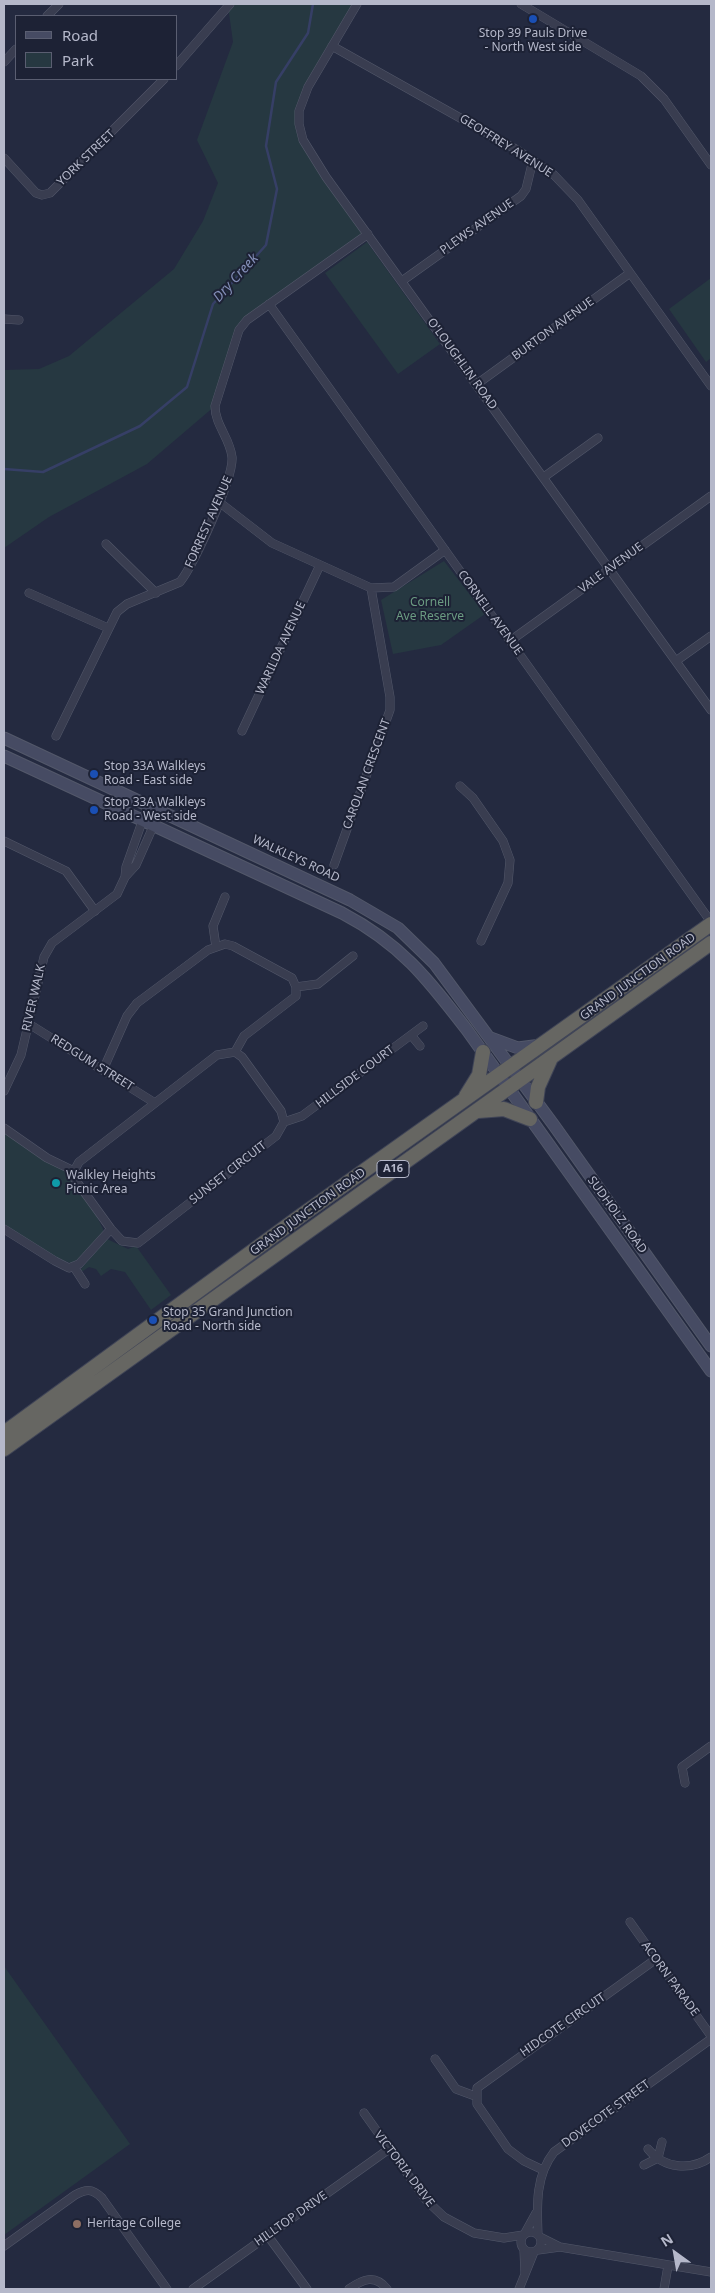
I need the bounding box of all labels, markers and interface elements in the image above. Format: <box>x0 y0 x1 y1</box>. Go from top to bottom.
marker: Stop 39 Pauls Drive - North West side <box>527 13 539 25</box>
legend <box>15 15 178 80</box>
text: Road <box>62 25 98 45</box>
place label: Stop 39 Pauls Drive - North West side <box>479 27 587 55</box>
text: Park <box>62 50 94 70</box>
street label: GEOFFREY AVENUE <box>457 112 555 180</box>
street label: YORK STREET <box>54 127 118 189</box>
street label: PLEWS AVENUE <box>437 196 517 258</box>
water label: Dry Creek <box>210 250 262 306</box>
street label: BURTON AVENUE <box>509 294 597 364</box>
street label: O'LOUGHLIN ROAD <box>424 315 500 413</box>
street label: FORREST AVENUE <box>182 474 236 570</box>
street label: VALE AVENUE <box>576 540 646 596</box>
street label: CORNELL AVENUE <box>454 568 526 658</box>
park label: Cornell Ave Reserve <box>396 596 464 624</box>
street label: WARILDA AVENUE <box>253 599 309 697</box>
street label: CAROLAN CRESCENT <box>340 717 394 831</box>
place label: Stop 33A Walkleys Road - East side <box>104 760 206 788</box>
marker: Stop 33A Walkleys Road - East side <box>88 768 100 780</box>
place label: Stop 33A Walkleys Road - West side <box>104 796 206 824</box>
marker: Stop 33A Walkleys Road - West side <box>88 804 100 816</box>
street label: WALKLEYS ROAD <box>250 832 342 886</box>
street label: GRAND JUNCTION ROAD <box>578 930 698 1024</box>
street label: RIVER WALK <box>19 963 49 1033</box>
street label: REDGUM STREET <box>48 1032 136 1094</box>
street label: HILLSIDE COURT <box>313 1043 397 1111</box>
street label: SUNSET CIRCUIT <box>187 1138 269 1208</box>
road number: A16 <box>377 1160 409 1178</box>
street label: GRAND JUNCTION ROAD <box>248 1165 368 1259</box>
place label: Walkley Heights Picnic Area <box>66 1169 156 1197</box>
street label: SUDHOLZ ROAD <box>584 1174 650 1256</box>
marker: Walkley Heights Picnic Area <box>50 1177 62 1189</box>
place label: Stop 35 Grand Junction Road - North side <box>163 1306 293 1334</box>
marker: Stop 35 Grand Junction Road - North side <box>147 1314 159 1326</box>
street label: ACORN PARADE <box>638 1939 702 2019</box>
street label: HIDCOTE CIRCUIT <box>518 1990 608 2060</box>
street label: DOVECOTE STREET <box>559 2077 653 2151</box>
street label: VICTORIA DRIVE <box>371 2128 437 2210</box>
street label: HILLTOP DRIVE <box>252 2189 330 2249</box>
place label: Heritage College <box>87 2217 181 2231</box>
marker: Heritage College <box>71 2218 83 2230</box>
north arrow <box>650 2228 700 2278</box>
text: N <box>657 2229 677 2251</box>

